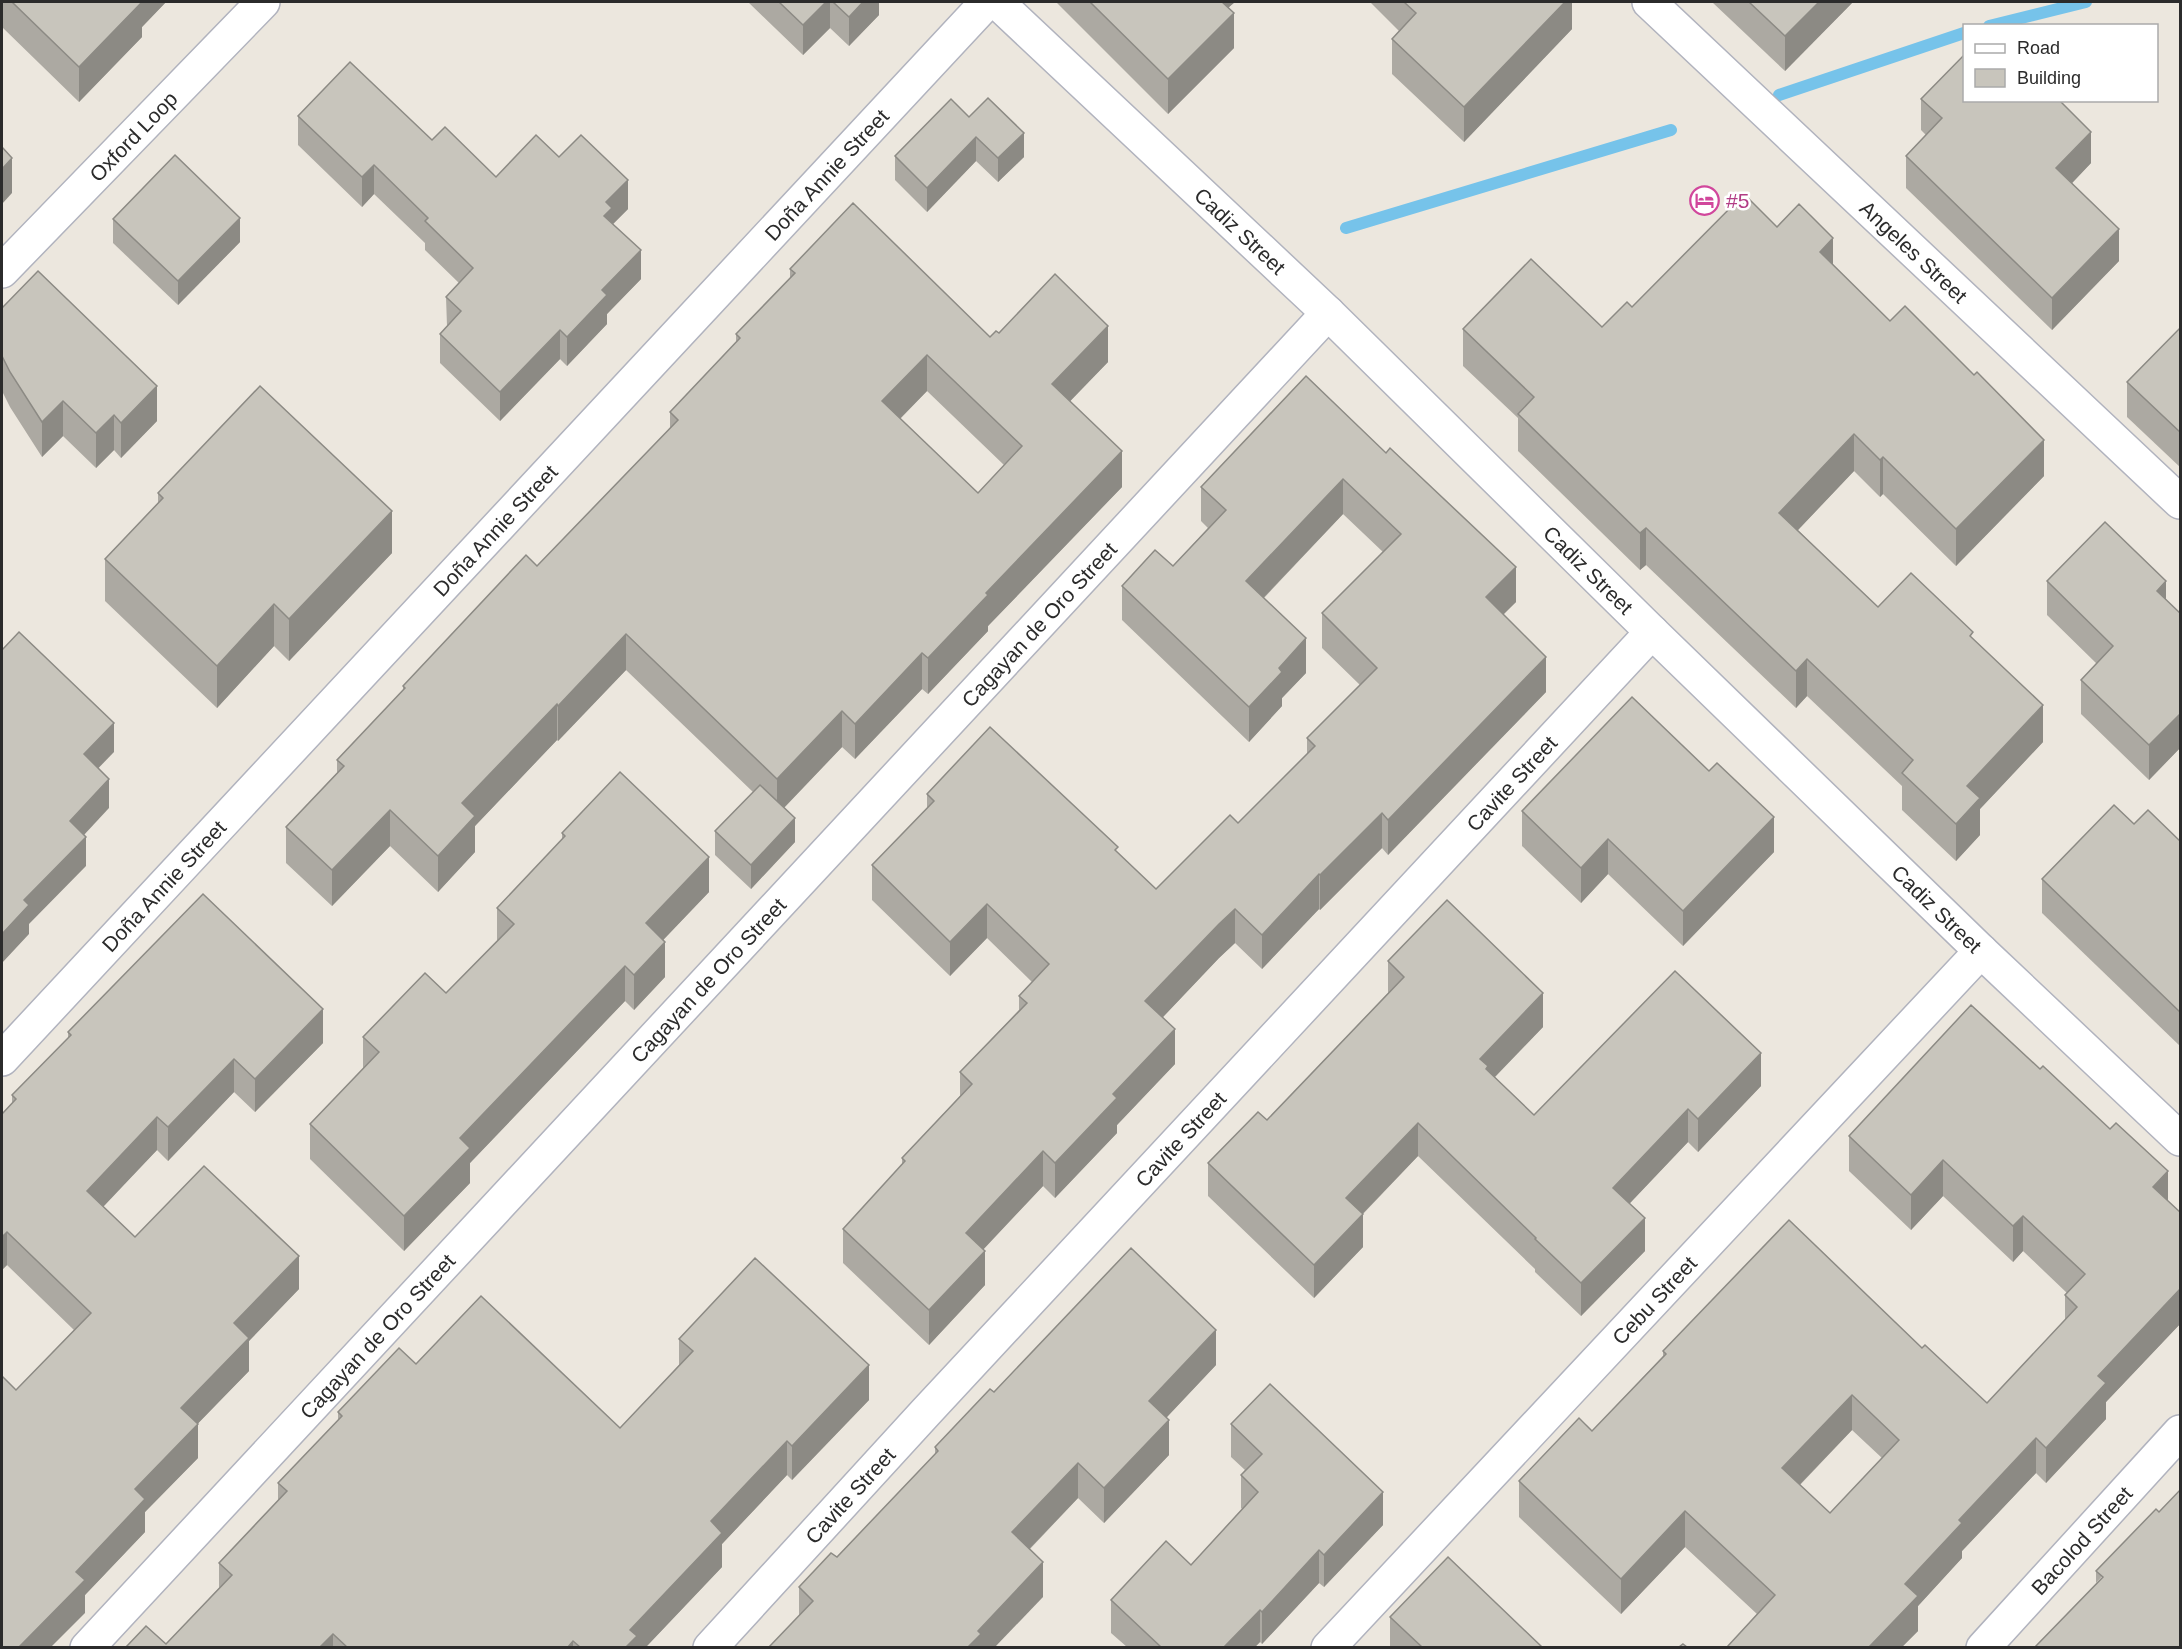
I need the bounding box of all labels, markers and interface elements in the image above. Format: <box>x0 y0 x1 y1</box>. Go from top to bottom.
legend <box>1963 24 2158 102</box>
text: Road <box>2017 38 2060 58</box>
text: Building <box>2017 68 2081 88</box>
street label: Oxford Loop <box>84 87 181 186</box>
street label: Doña Annie Street <box>760 104 893 245</box>
street label: Cadiz Street <box>1190 183 1291 279</box>
hotel icon: #5 <box>1689 184 1721 216</box>
place label: #5 <box>1726 189 1749 212</box>
street label: Angeles Street <box>1856 196 1972 307</box>
street label: Doña Annie Street <box>428 460 562 600</box>
street label: Cadiz Street <box>1539 521 1638 619</box>
street label: Cagayan de Oro Street <box>957 537 1121 711</box>
street label: Cavite Street <box>1461 731 1561 835</box>
street label: Doña Annie Street <box>97 815 230 956</box>
street label: Cadiz Street <box>1888 860 1987 957</box>
street label: Cagayan de Oro Street <box>626 893 790 1067</box>
street label: Cavite Street <box>1130 1087 1230 1191</box>
street label: Cagayan de Oro Street <box>295 1249 459 1423</box>
street label: Cebu Street <box>1607 1251 1701 1349</box>
street label: Cavite Street <box>800 1443 899 1548</box>
street label: Bacolod Street <box>2026 1481 2136 1599</box>

